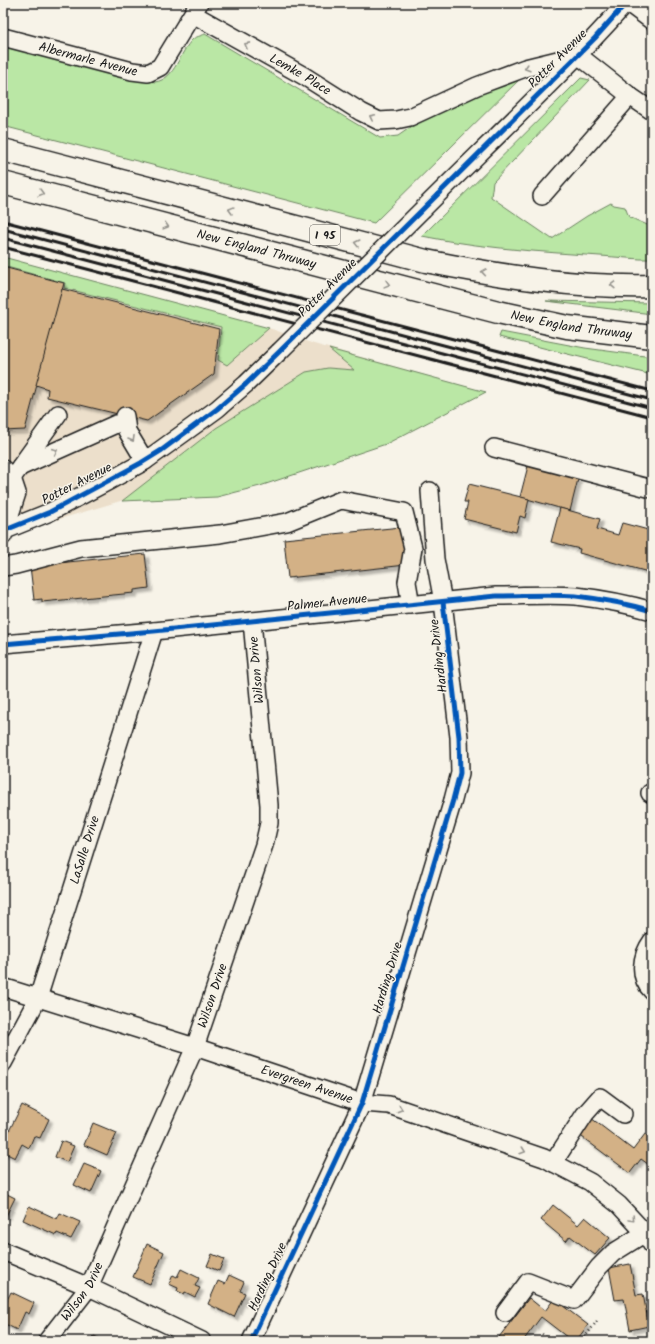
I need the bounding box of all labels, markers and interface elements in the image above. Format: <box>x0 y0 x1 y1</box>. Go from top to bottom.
street label: Potter Avenue <box>523 24 593 94</box>
street label: Albermarle Avenue <box>36 36 139 82</box>
one-way arrow <box>244 42 252 49</box>
street label: Lemke Place <box>265 48 335 101</box>
one-way arrow <box>524 63 531 72</box>
one-way arrow <box>369 114 376 122</box>
one-way arrow <box>37 188 44 197</box>
one-way arrow <box>228 206 235 215</box>
one-way arrow <box>163 221 170 230</box>
street label: New England Thruway <box>194 223 319 275</box>
road number: I 95 <box>310 225 340 245</box>
one-way arrow <box>354 239 361 248</box>
street label: Potter Avenue <box>293 253 363 323</box>
one-way arrow <box>481 268 487 277</box>
one-way arrow <box>383 279 390 288</box>
one-way arrow <box>610 281 616 289</box>
street label: New England Thruway <box>509 305 634 345</box>
one-way arrow <box>128 435 135 442</box>
one-way arrow <box>51 448 58 456</box>
street label: Potter Avenue <box>38 457 116 511</box>
street label: Palmer Avenue <box>286 588 368 618</box>
street label: Harding Drive <box>424 618 454 694</box>
street label: Wilson Drive <box>244 636 270 704</box>
street label: LaSalle Drive <box>64 813 105 887</box>
street label: Harding Drive <box>367 939 409 1017</box>
street label: Wilson Drive <box>192 960 233 1031</box>
street label: Evergreen Avenue <box>258 1059 356 1110</box>
one-way arrow <box>396 1104 403 1112</box>
one-way arrow <box>519 1146 526 1155</box>
one-way arrow <box>627 1214 634 1222</box>
street label: Harding Drive <box>243 1239 293 1315</box>
street label: Wilson Drive <box>56 1259 109 1326</box>

